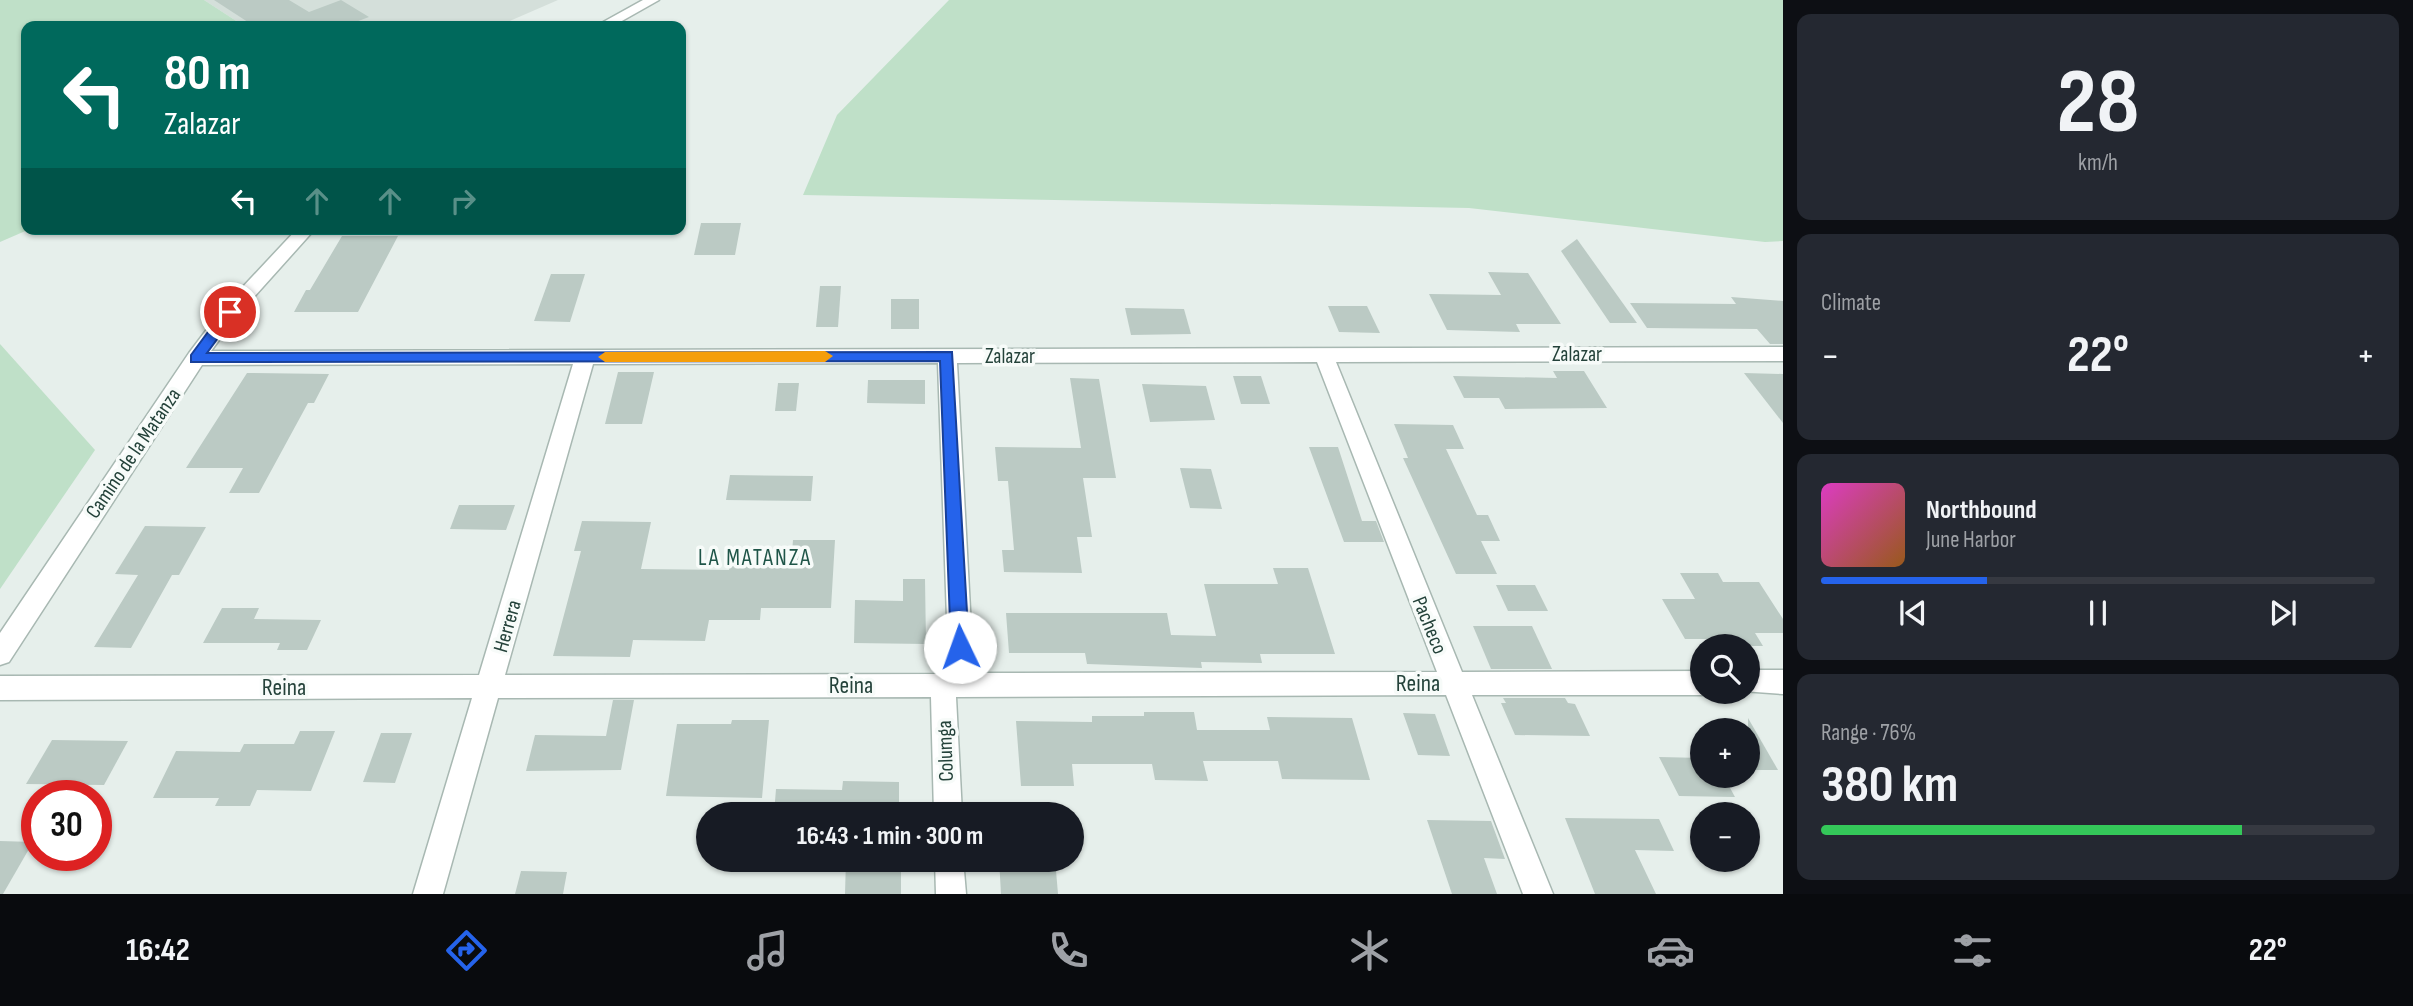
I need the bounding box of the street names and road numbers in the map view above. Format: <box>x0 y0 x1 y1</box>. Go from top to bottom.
street label: Zalazar <box>1552 342 1602 367</box>
street label: Zalazar <box>985 344 1035 369</box>
street label: Camino de la Matanza <box>81 383 186 523</box>
street label: Pacheco <box>1407 593 1452 657</box>
street label: Herrera <box>488 597 527 655</box>
street label: Reina <box>1396 669 1440 698</box>
street label: Reina <box>829 671 873 700</box>
street label: Reina <box>262 673 306 702</box>
street label: Columga <box>932 720 959 782</box>

